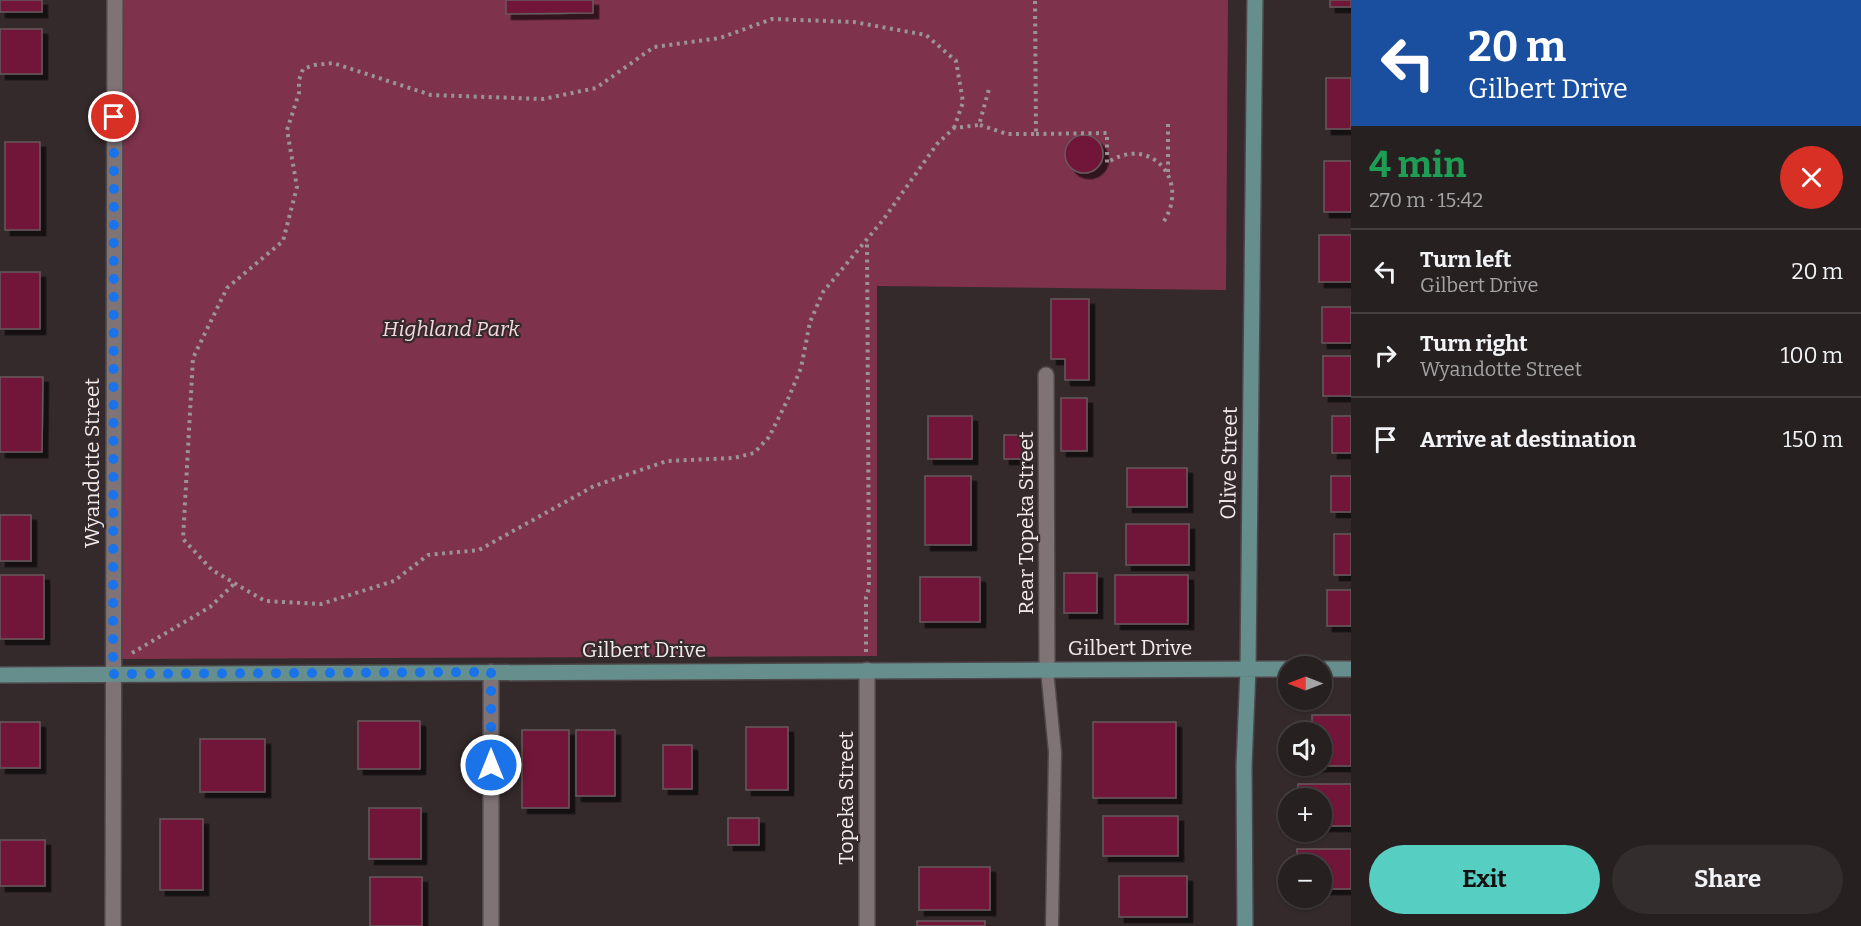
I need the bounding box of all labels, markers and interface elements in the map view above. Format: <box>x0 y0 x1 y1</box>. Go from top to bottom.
text: 20 m <box>1468 22 1566 72</box>
icon: left <box>1369 24 1447 102</box>
text: Gilbert Drive <box>1468 73 1628 105</box>
pin <box>88 91 139 142</box>
icon: arrive <box>97 100 130 133</box>
text: 4 min <box>1369 143 1466 187</box>
button: close <box>1780 146 1843 209</box>
text: 270 m · 15:42 <box>1369 188 1483 212</box>
text: Turn left <box>1420 246 1512 273</box>
icon: left <box>1369 255 1402 288</box>
text: 20 m <box>1792 258 1843 285</box>
text: Gilbert Drive <box>1420 273 1538 297</box>
park label: Highland Park <box>382 316 520 342</box>
text: Turn right <box>1420 330 1528 357</box>
icon: right <box>1369 339 1402 372</box>
text: 100 m <box>1780 342 1843 369</box>
text: Wyandotte Street <box>1420 357 1582 381</box>
street label: Wyandotte Street <box>79 378 105 548</box>
street label: Olive Street <box>1215 406 1243 520</box>
icon: arrive <box>1369 423 1402 456</box>
text: Arrive at destination <box>1420 426 1636 453</box>
text: 150 m <box>1783 426 1843 453</box>
street label: Rear Topeka Street <box>1013 431 1039 615</box>
street label: Gilbert Drive <box>1068 635 1192 661</box>
street label: Gilbert Drive <box>582 637 706 663</box>
north arrow <box>1278 656 1332 710</box>
map controls <box>1278 656 1332 908</box>
button: sound <box>1278 722 1332 776</box>
street label: Topeka Street <box>833 731 859 865</box>
position arrow <box>459 733 523 797</box>
button: + <box>1278 788 1332 842</box>
button: Exit <box>1369 845 1600 914</box>
button: Share <box>1612 845 1843 914</box>
button: − <box>1278 854 1332 908</box>

